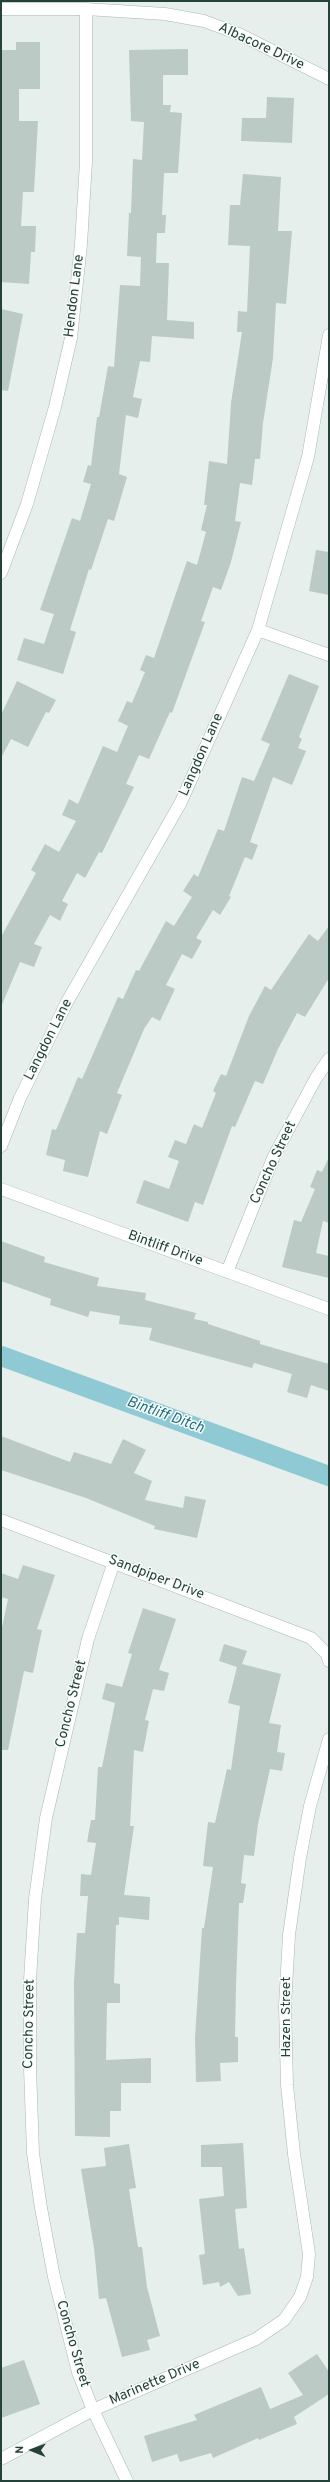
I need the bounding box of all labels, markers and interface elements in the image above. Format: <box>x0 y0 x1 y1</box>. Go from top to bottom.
street label: Albacore Drive <box>215 20 307 74</box>
street label: Hendon Lane <box>62 254 88 338</box>
street label: Langdon Lane <box>176 711 228 799</box>
street label: Langdon Lane <box>21 997 77 1083</box>
street label: Concho Street <box>247 1119 301 1207</box>
street label: Bintliff Drive <box>125 1228 205 1270</box>
water label: Bintliff Ditch <box>124 1394 206 1438</box>
street label: Sandpiper Drive <box>106 1552 206 1604</box>
street label: Concho Street <box>53 1658 91 1750</box>
street label: Hazen Street <box>279 1976 295 2058</box>
street label: Concho Street <box>21 1979 39 2069</box>
street label: Concho Street <box>52 2299 92 2389</box>
street label: Marinette Drive <box>107 2356 203 2410</box>
north arrow <box>12 2430 52 2470</box>
text: N <box>13 2446 27 2454</box>

